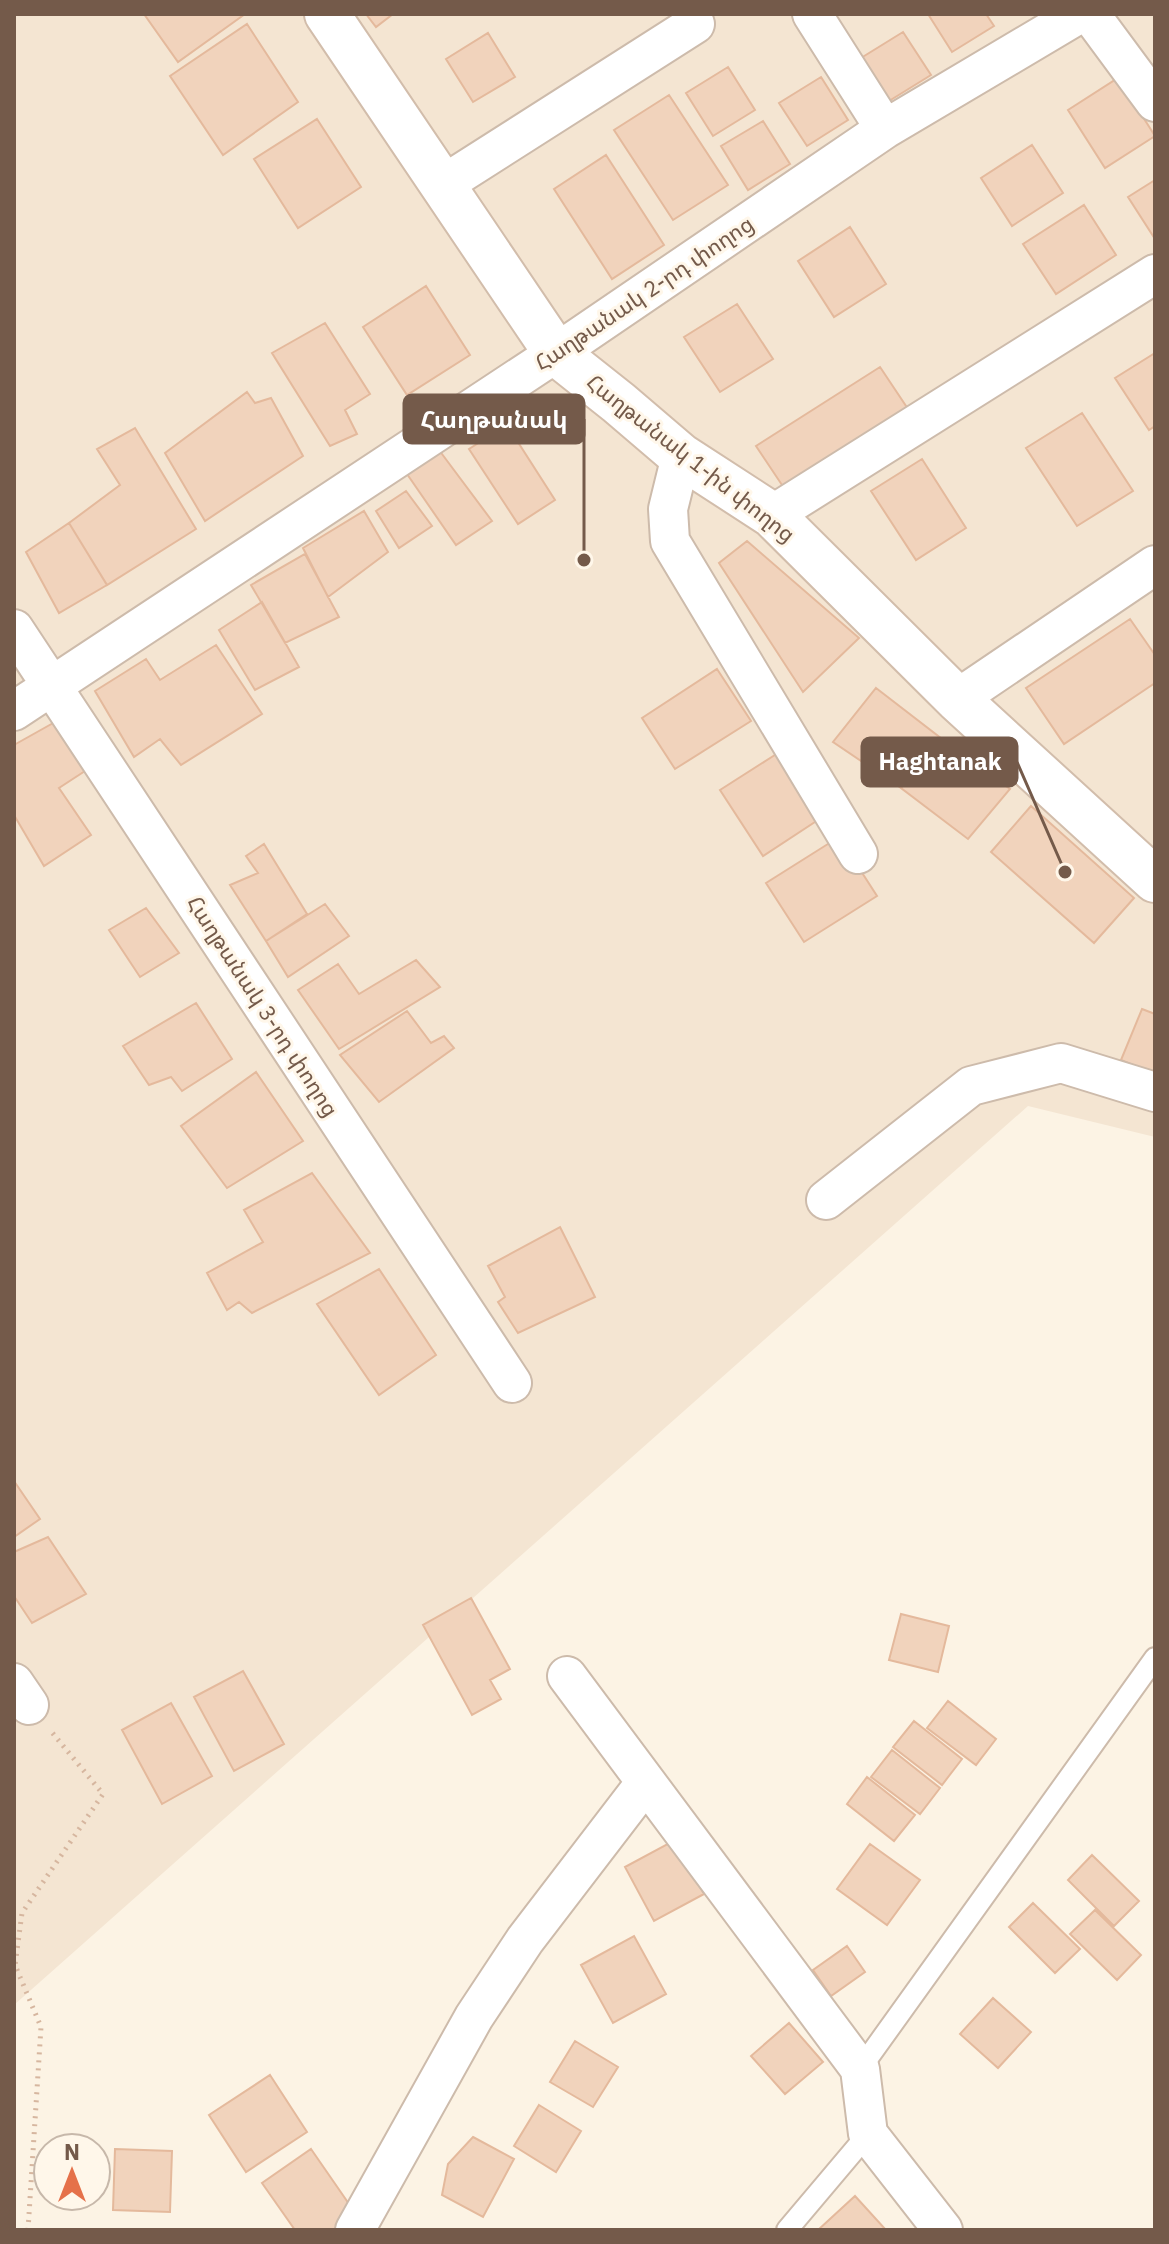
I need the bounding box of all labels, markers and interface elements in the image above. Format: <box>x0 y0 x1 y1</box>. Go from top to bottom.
street label: Հաղթանակ 2-րդ փողոց <box>529 208 759 377</box>
street label: Հաղթանակ 1-ին փողոց <box>581 367 802 548</box>
callout: Հաղթանակ <box>404 395 584 443</box>
text: Հաղթանակ <box>420 403 568 435</box>
callout: Haghtanak <box>862 738 1017 786</box>
text: Haghtanak <box>878 745 1002 777</box>
street label: Հաղթանակ 3-րդ փողոց <box>181 890 346 1122</box>
north arrow <box>32 2132 112 2212</box>
text: N <box>64 2137 80 2166</box>

